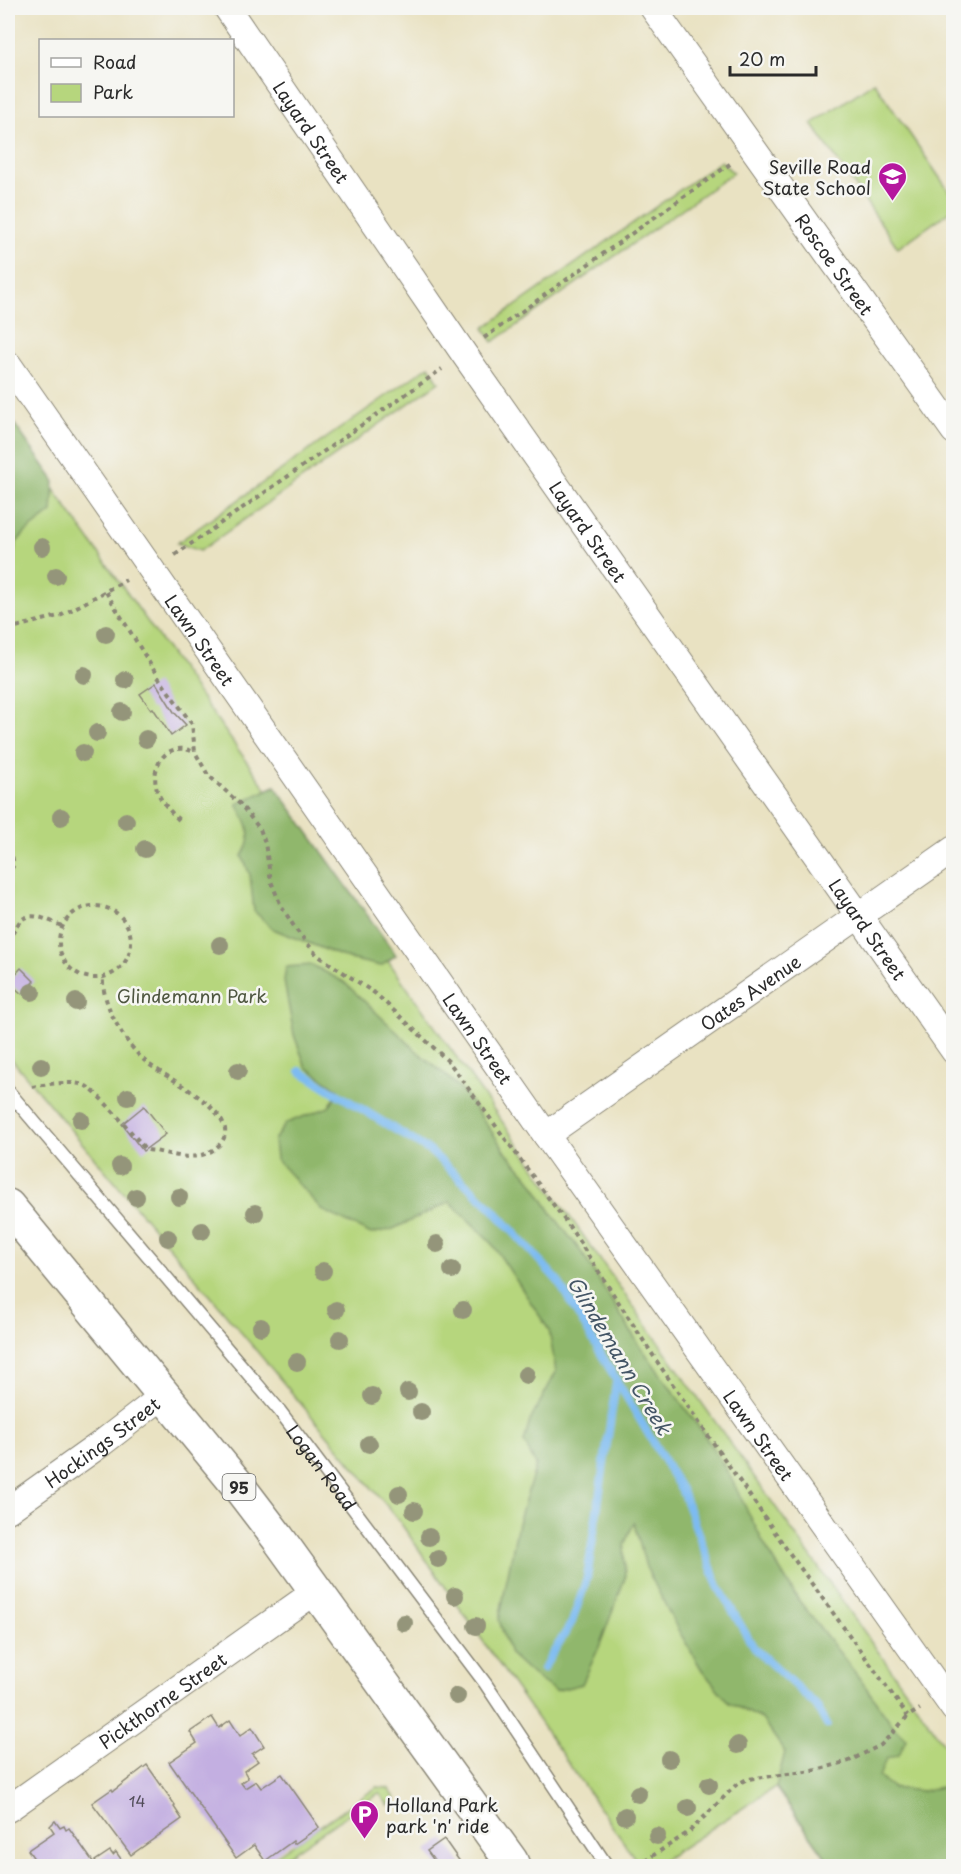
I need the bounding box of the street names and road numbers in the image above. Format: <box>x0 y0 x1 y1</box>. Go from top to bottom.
street label: Layard Street <box>267 75 356 188</box>
street label: Roscoe Street <box>789 207 881 320</box>
street label: Layard Street <box>543 475 634 587</box>
street label: Lawn Street <box>159 588 242 691</box>
street label: Layard Street <box>823 872 913 985</box>
street label: Oates Avenue <box>694 947 806 1037</box>
street label: Lawn Street <box>437 987 520 1089</box>
street label: Lawn Street <box>717 1384 801 1486</box>
street label: Hockings Street <box>38 1390 165 1494</box>
street label: Logan Road <box>281 1418 364 1516</box>
road number: 95 <box>222 1474 256 1500</box>
street label: Pickthorne Street <box>93 1645 232 1754</box>

